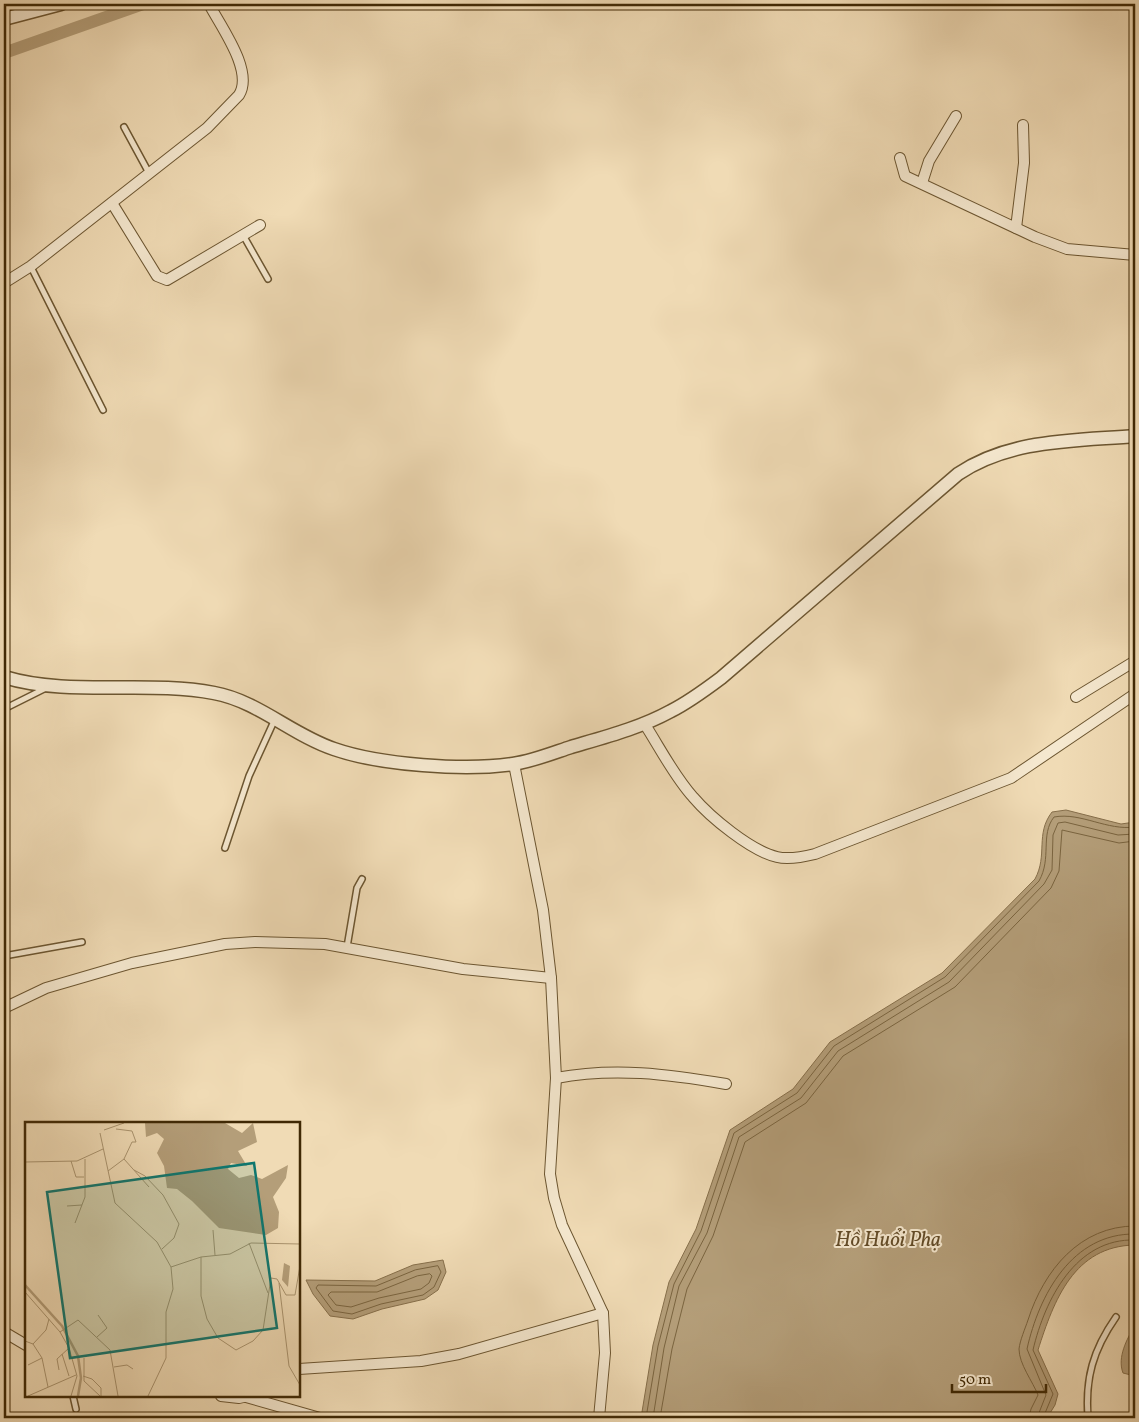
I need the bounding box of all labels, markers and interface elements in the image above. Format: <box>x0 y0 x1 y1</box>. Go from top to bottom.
inset map <box>25 1122 300 1397</box>
water label: Hồ Huổi Phạ <box>835 1226 941 1255</box>
scale bar <box>952 1362 1045 1394</box>
text: 50 m <box>959 1370 991 1391</box>

